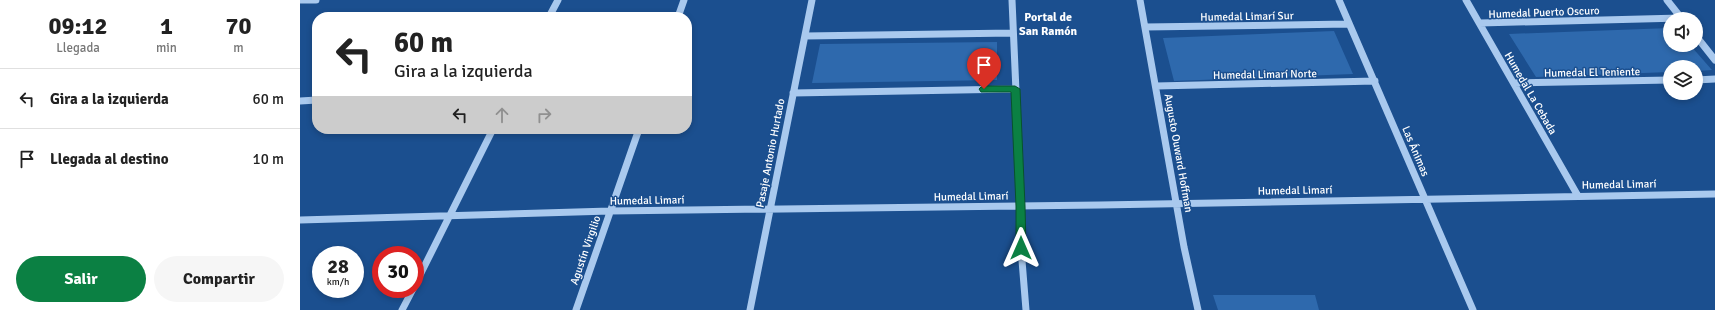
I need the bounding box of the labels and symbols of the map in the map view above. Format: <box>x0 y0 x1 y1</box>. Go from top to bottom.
street label: Humedal Puerto Oscuro <box>1488 4 1600 21</box>
street label: Humedal Limarí Sur <box>1200 9 1294 24</box>
district label: Portal de San Ramón <box>1019 10 1077 39</box>
pin <box>967 48 1001 89</box>
street label: Humedal La Cebada <box>1502 50 1560 137</box>
street label: Humedal El Teniente <box>1544 65 1640 80</box>
street label: Humedal Limarí Norte <box>1213 67 1317 82</box>
street label: Augusto Ouward Hoffman <box>1162 93 1195 214</box>
street label: Pasaje Antonio Hurtado <box>754 97 788 209</box>
street label: Las Ánimas <box>1399 124 1433 178</box>
street label: Humedal Limarí <box>1581 177 1657 192</box>
street label: Humedal Limarí <box>1257 183 1333 198</box>
street label: Humedal Limarí <box>933 189 1009 204</box>
street label: Humedal Limarí <box>609 193 685 208</box>
street label: Agustín Virgilio <box>568 214 604 287</box>
position arrow <box>1000 227 1042 269</box>
speed limit sign: 30 <box>372 246 424 298</box>

